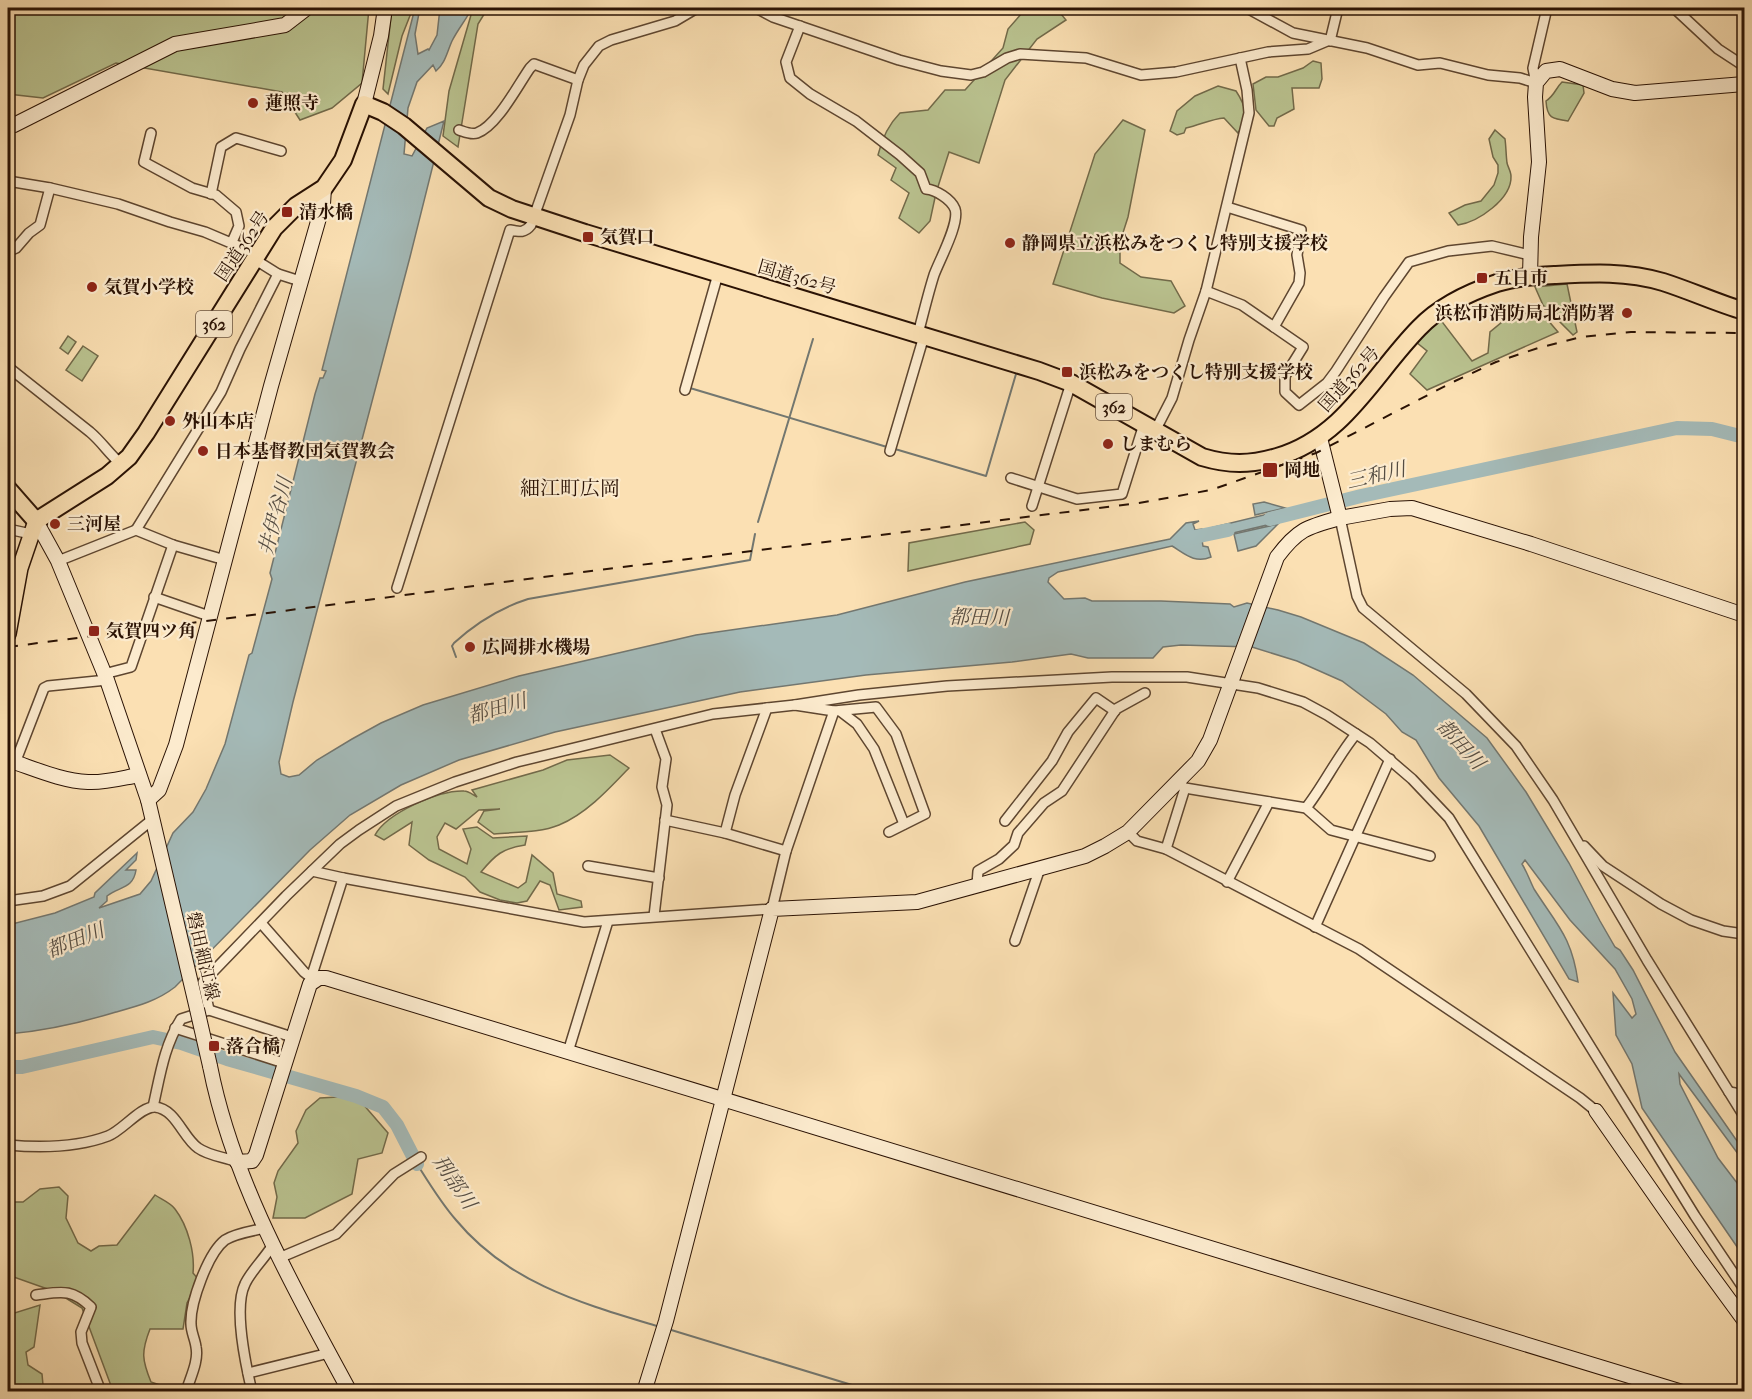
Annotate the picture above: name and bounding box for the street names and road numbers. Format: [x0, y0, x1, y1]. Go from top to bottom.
street label: 国道362号 [211, 207, 274, 285]
street label: 国道362号 [755, 256, 838, 299]
road number: 362 [196, 311, 232, 337]
street label: 国道362号 [1315, 342, 1384, 416]
road number: 362 [1096, 394, 1132, 420]
street label: 磐田細江線 [182, 910, 223, 1002]

